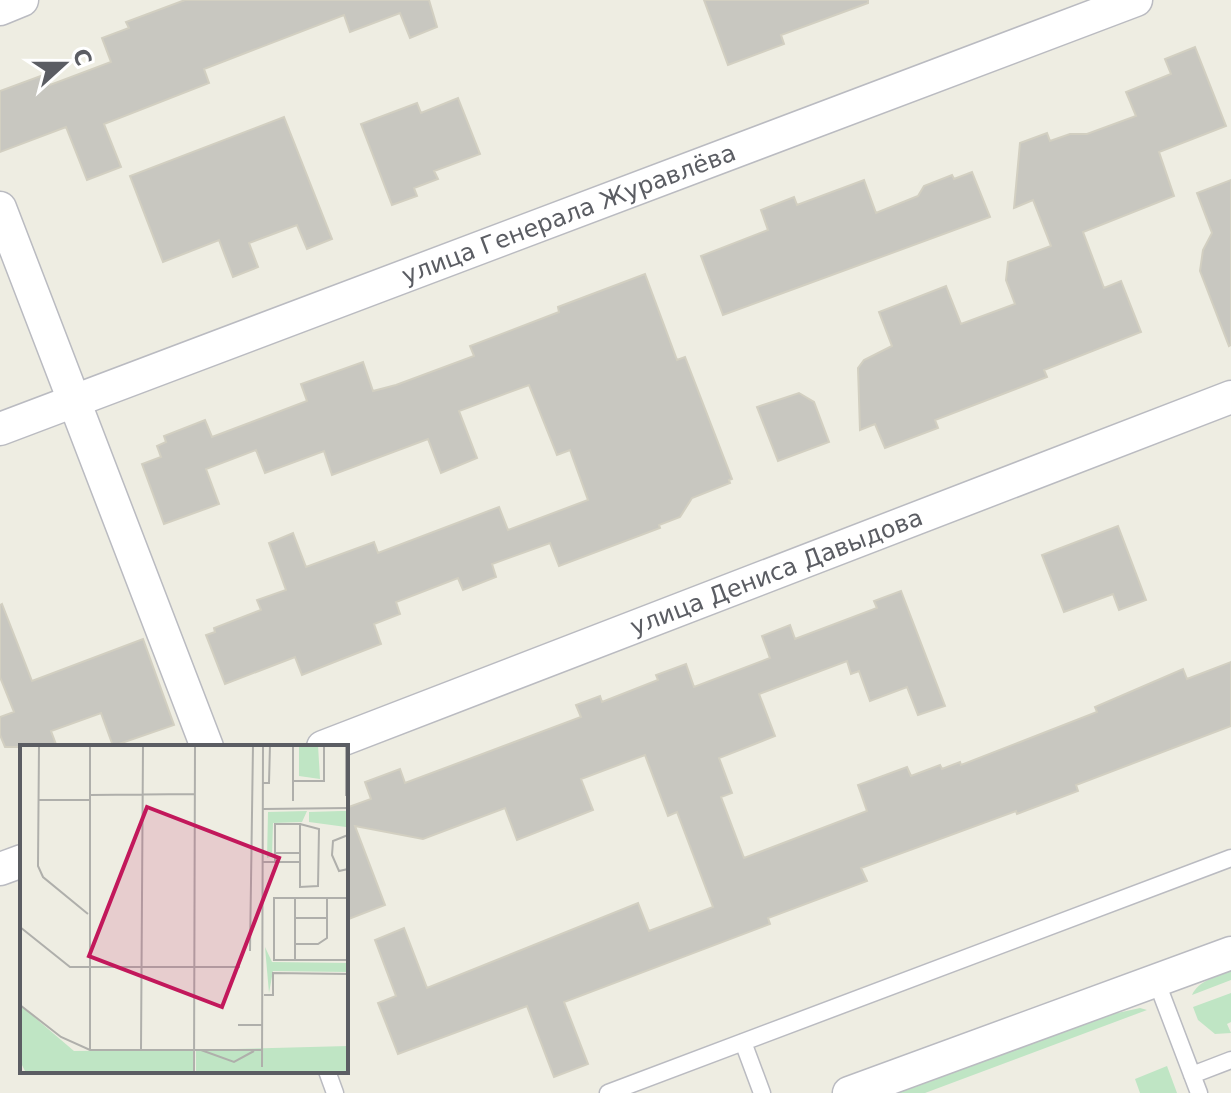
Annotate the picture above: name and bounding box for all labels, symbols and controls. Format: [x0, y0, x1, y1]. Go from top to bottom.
north arrow [24, 24, 104, 104]
text: С [68, 45, 97, 69]
street label: улица Генерала Журавлёва [398, 138, 740, 290]
street label: улица Дениса Давыдова [626, 503, 927, 641]
inset map [20, 745, 348, 1073]

